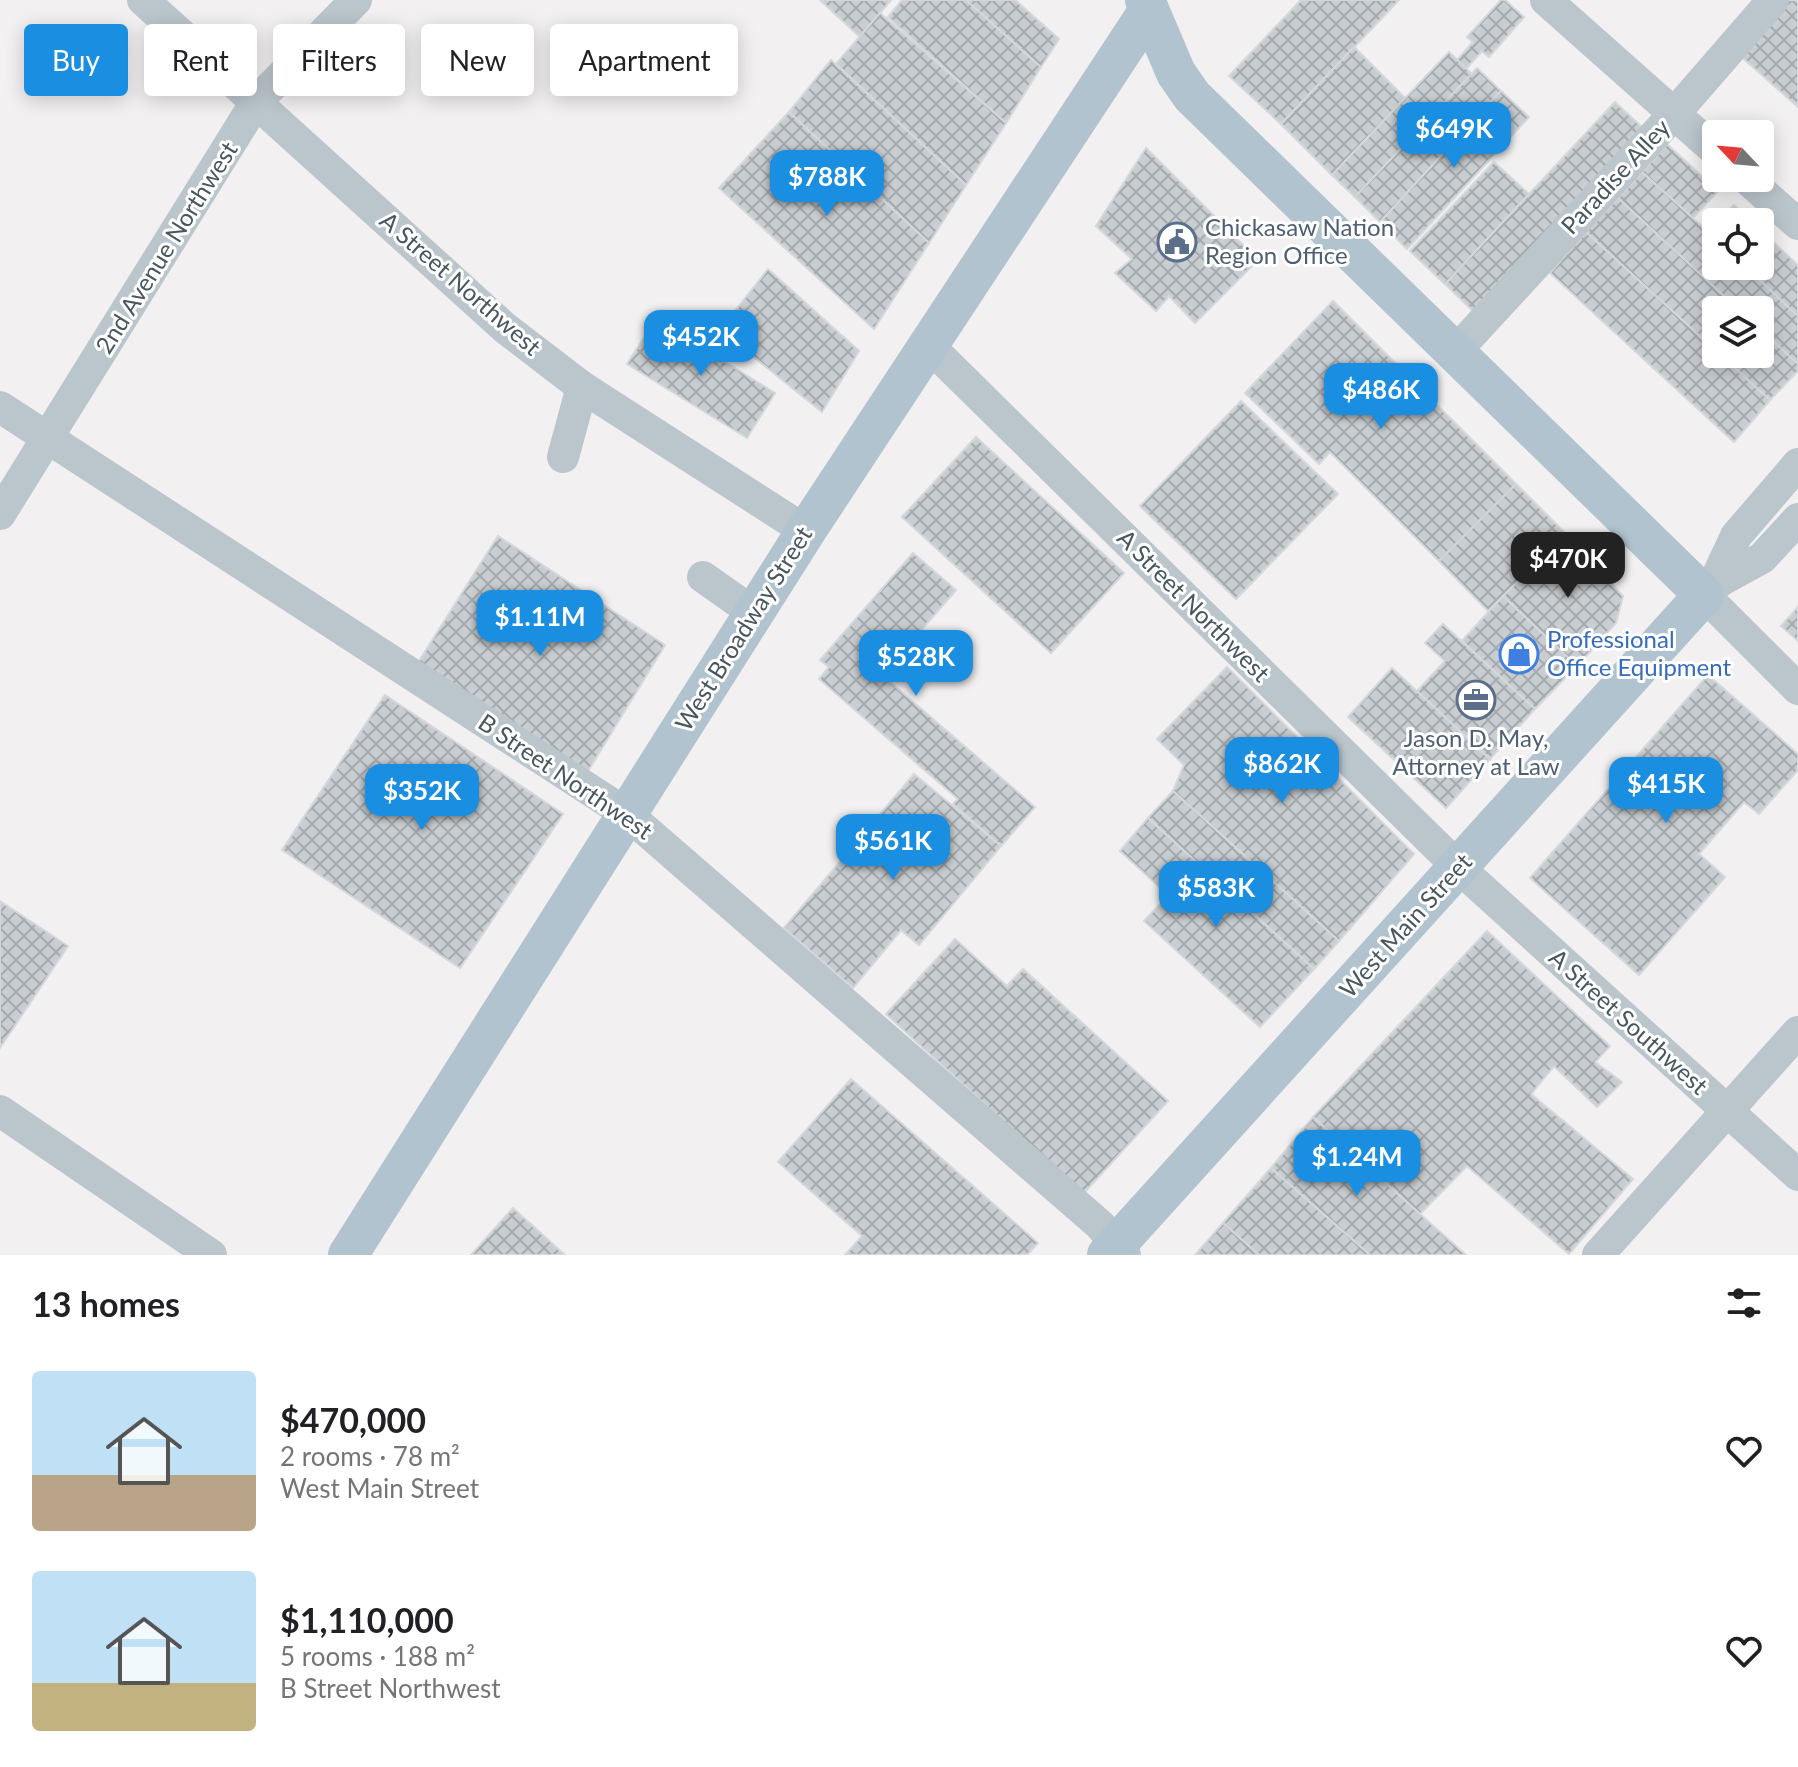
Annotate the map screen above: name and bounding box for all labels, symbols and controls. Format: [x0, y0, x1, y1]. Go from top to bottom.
chip: Buy [24, 24, 128, 96]
chip: Rent [144, 24, 257, 96]
chip: Filters [273, 24, 405, 96]
chip: New [421, 24, 534, 96]
chip: Apartment [550, 24, 738, 96]
pin: $649K [1398, 102, 1510, 170]
text: $649K [1415, 112, 1493, 144]
street label: Paradise Alley [1554, 112, 1676, 239]
north arrow [1702, 120, 1774, 192]
map controls [1702, 120, 1774, 368]
street label: 2nd Avenue Northwest [89, 136, 243, 358]
pin: $788K [771, 150, 883, 218]
text: $788K [788, 160, 866, 192]
street label: A Street Northwest [375, 205, 548, 361]
button: locate [1702, 208, 1774, 280]
place label: Chickasaw Nation Region Office [1205, 212, 1394, 269]
public building icon: Chickasaw Nation Region Office [1156, 221, 1198, 263]
button: layers [1702, 296, 1774, 368]
pin: $452K [645, 310, 757, 378]
text: $452K [662, 320, 740, 352]
pin: $486K [1325, 363, 1437, 431]
text: $486K [1342, 373, 1420, 405]
street label: West Broadway Street [668, 520, 818, 736]
street label: A Street Northwest [1112, 523, 1277, 687]
pin: $470K [1512, 532, 1624, 600]
text: $470K [1529, 542, 1607, 574]
pin: $1.11M [475, 590, 605, 658]
text: $1.11M [494, 600, 586, 632]
place label: Professional Office Equipment [1547, 624, 1732, 681]
pin: $528K [860, 630, 972, 698]
shop icon: Professional Office Equipment [1498, 633, 1540, 675]
text: $528K [877, 640, 955, 672]
office icon: Jason D. May, Attorney at Law [1455, 679, 1497, 721]
street label: B Street Northwest [473, 707, 659, 845]
place label: Jason D. May, Attorney at Law [1392, 723, 1560, 780]
pin: $862K [1226, 737, 1338, 805]
text: $862K [1243, 747, 1321, 779]
pin: $415K [1610, 757, 1722, 825]
pin: $352K [366, 764, 478, 832]
text: $415K [1627, 767, 1705, 799]
text: $352K [383, 774, 461, 806]
pin: $561K [837, 814, 949, 882]
text: $561K [854, 824, 932, 856]
street label: West Main Street [1333, 847, 1477, 1003]
pin: $583K [1160, 861, 1272, 929]
text: $583K [1177, 871, 1255, 903]
street label: A Street Southwest [1544, 942, 1714, 1100]
pin: $1.24M [1292, 1130, 1422, 1198]
text: $1.24M [1311, 1140, 1403, 1172]
icon: filters [1722, 1281, 1766, 1325]
text: 13 homes [32, 1283, 180, 1324]
text: $470,000 [280, 1399, 426, 1440]
icon: home [96, 1403, 192, 1499]
icon: heart [1722, 1429, 1766, 1473]
text: 2 rooms · 78 m² [280, 1440, 460, 1472]
text: West Main Street [280, 1472, 479, 1504]
text: $1,110,000 [280, 1599, 454, 1640]
icon: home [96, 1603, 192, 1699]
icon: heart [1722, 1629, 1766, 1673]
text: 5 rooms · 188 m² [280, 1640, 475, 1672]
text: B Street Northwest [280, 1672, 501, 1704]

